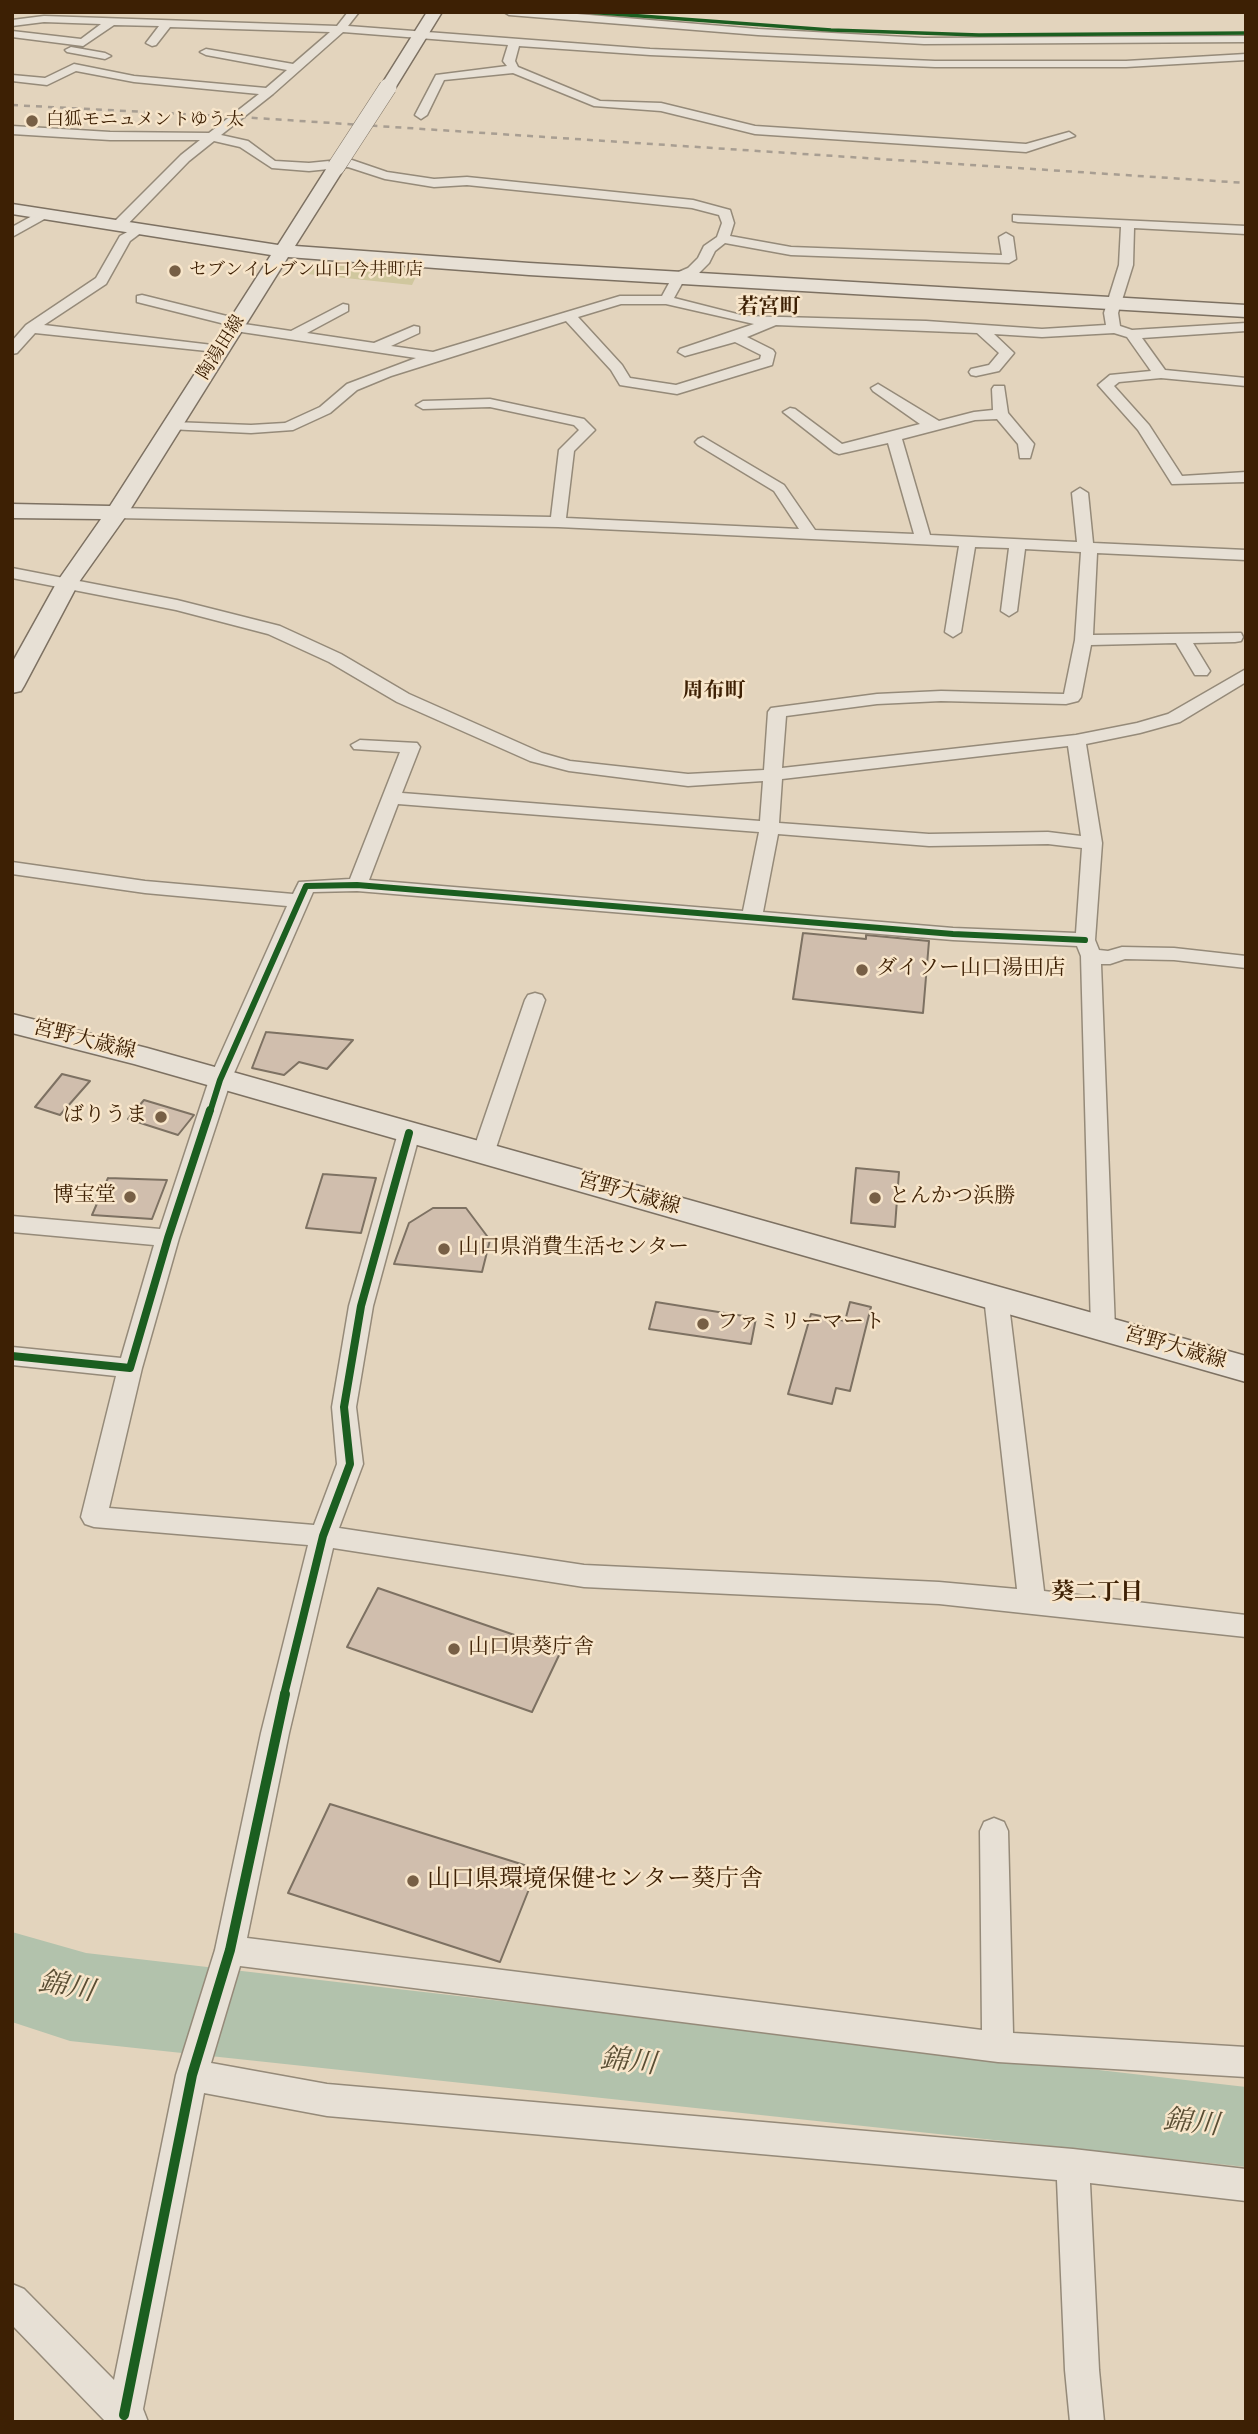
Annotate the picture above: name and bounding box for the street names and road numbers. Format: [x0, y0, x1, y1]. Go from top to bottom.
street label: 陶湯田線 [194, 312, 250, 384]
street label: 宮野大歳線 [30, 1016, 138, 1066]
street label: 宮野大歳線 [575, 1168, 683, 1222]
street label: 宮野大歳線 [1121, 1322, 1229, 1376]

